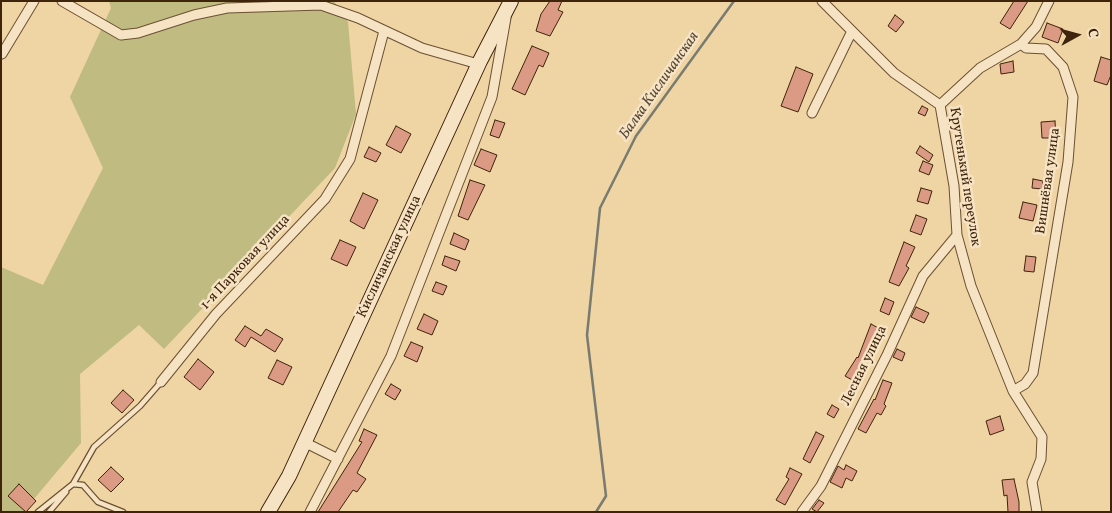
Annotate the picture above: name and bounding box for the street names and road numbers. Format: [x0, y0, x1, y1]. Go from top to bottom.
street label: Крутенький переулок [945, 106, 983, 248]
street label: Вишнёвая улица [1033, 127, 1065, 235]
street label: Кисличанская улица [354, 193, 426, 321]
street label: 1-я Парковая улица [198, 212, 294, 314]
street label: Лесная улица [838, 323, 892, 409]

